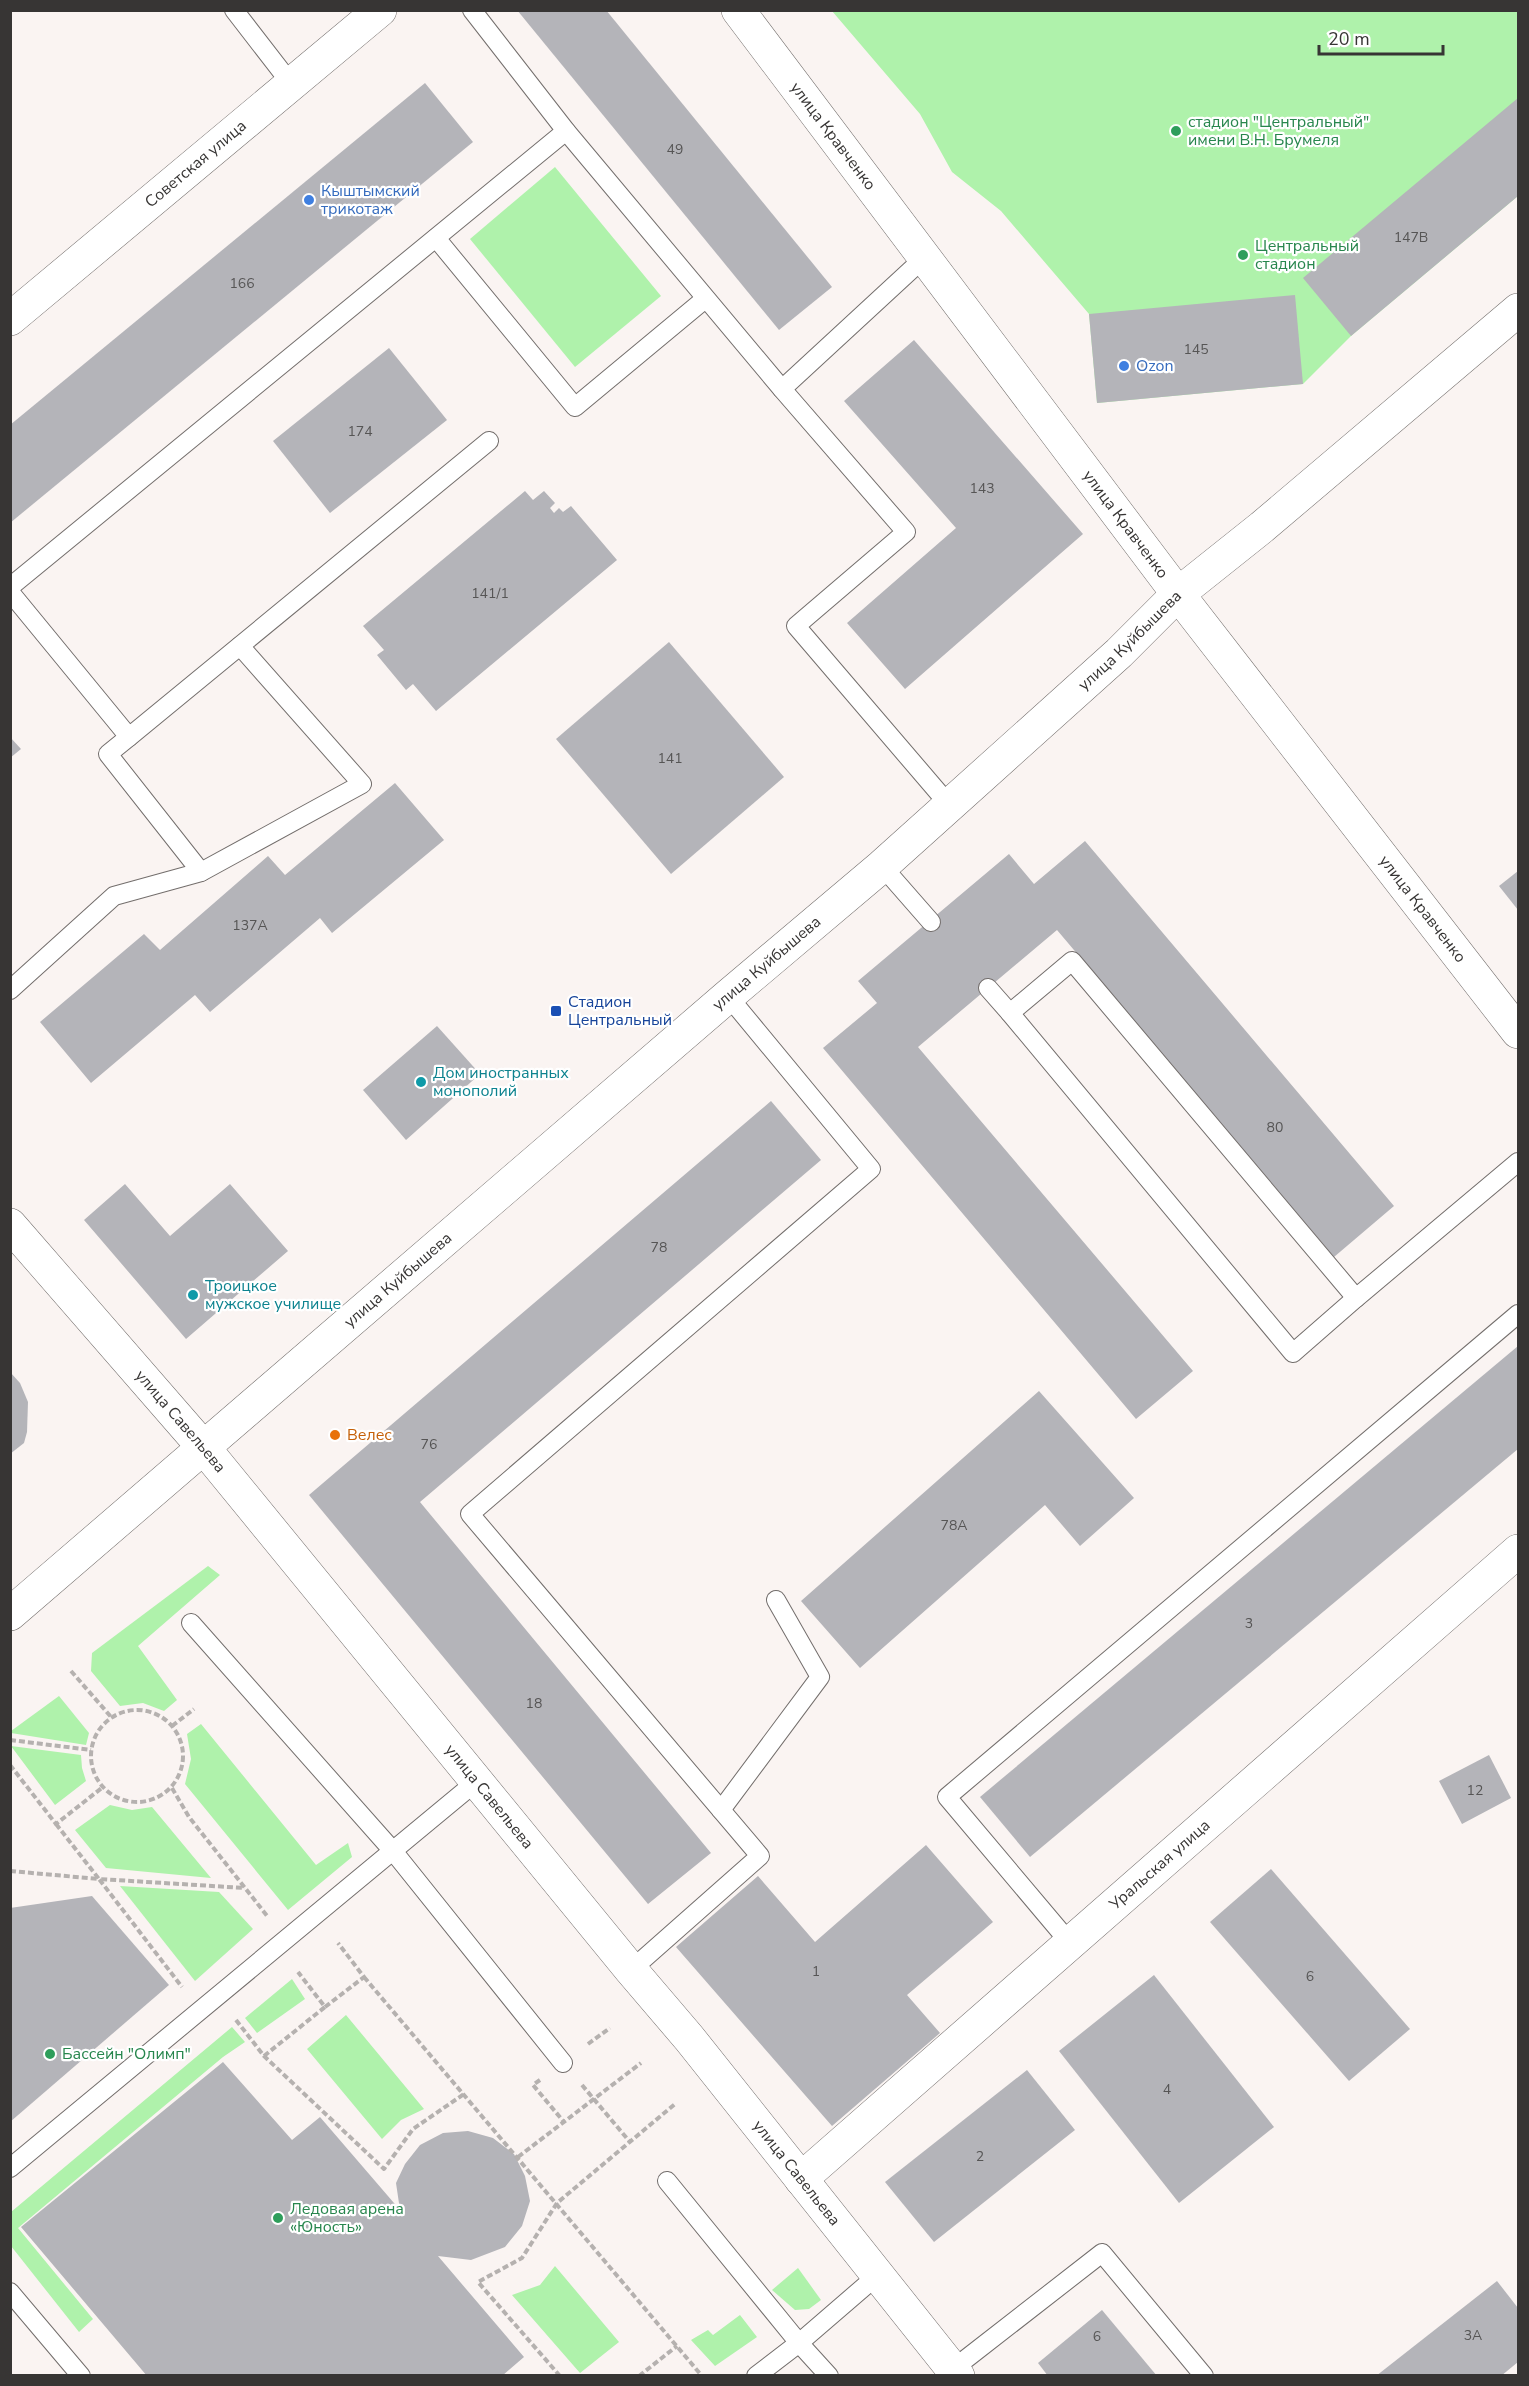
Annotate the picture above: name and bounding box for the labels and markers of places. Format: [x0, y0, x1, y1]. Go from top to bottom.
place label: стадион "Центральный" имени В.Н. Брумеля [1188, 111, 1369, 151]
marker: стадион "Центральный" имени В.Н. Брумеля [1169, 124, 1183, 138]
place label: Кыштымский трикотаж [321, 180, 420, 220]
marker: Кыштымский трикотаж [302, 193, 316, 207]
place label: Центральный стадион [1255, 235, 1359, 275]
marker: Центральный стадион [1236, 248, 1250, 262]
place label: Ozon [1136, 355, 1174, 377]
marker: Ozon [1117, 359, 1131, 373]
place label: Стадион Центральный [568, 991, 672, 1031]
marker: Стадион Центральный [549, 1004, 563, 1018]
place label: Дом иностранных монополий [433, 1062, 569, 1102]
marker: Дом иностранных монополий [414, 1075, 428, 1089]
place label: Троицкое мужское училище [205, 1275, 341, 1315]
marker: Троицкое мужское училище [186, 1288, 200, 1302]
place label: Велес [347, 1424, 392, 1446]
marker: Велес [328, 1428, 342, 1442]
place label: Бассейн "Олимп" [62, 2043, 191, 2065]
marker: Бассейн "Олимп" [43, 2047, 57, 2061]
place label: Ледовая арена «Юность» [290, 2198, 404, 2238]
marker: Ледовая арена «Юность» [271, 2211, 285, 2225]

